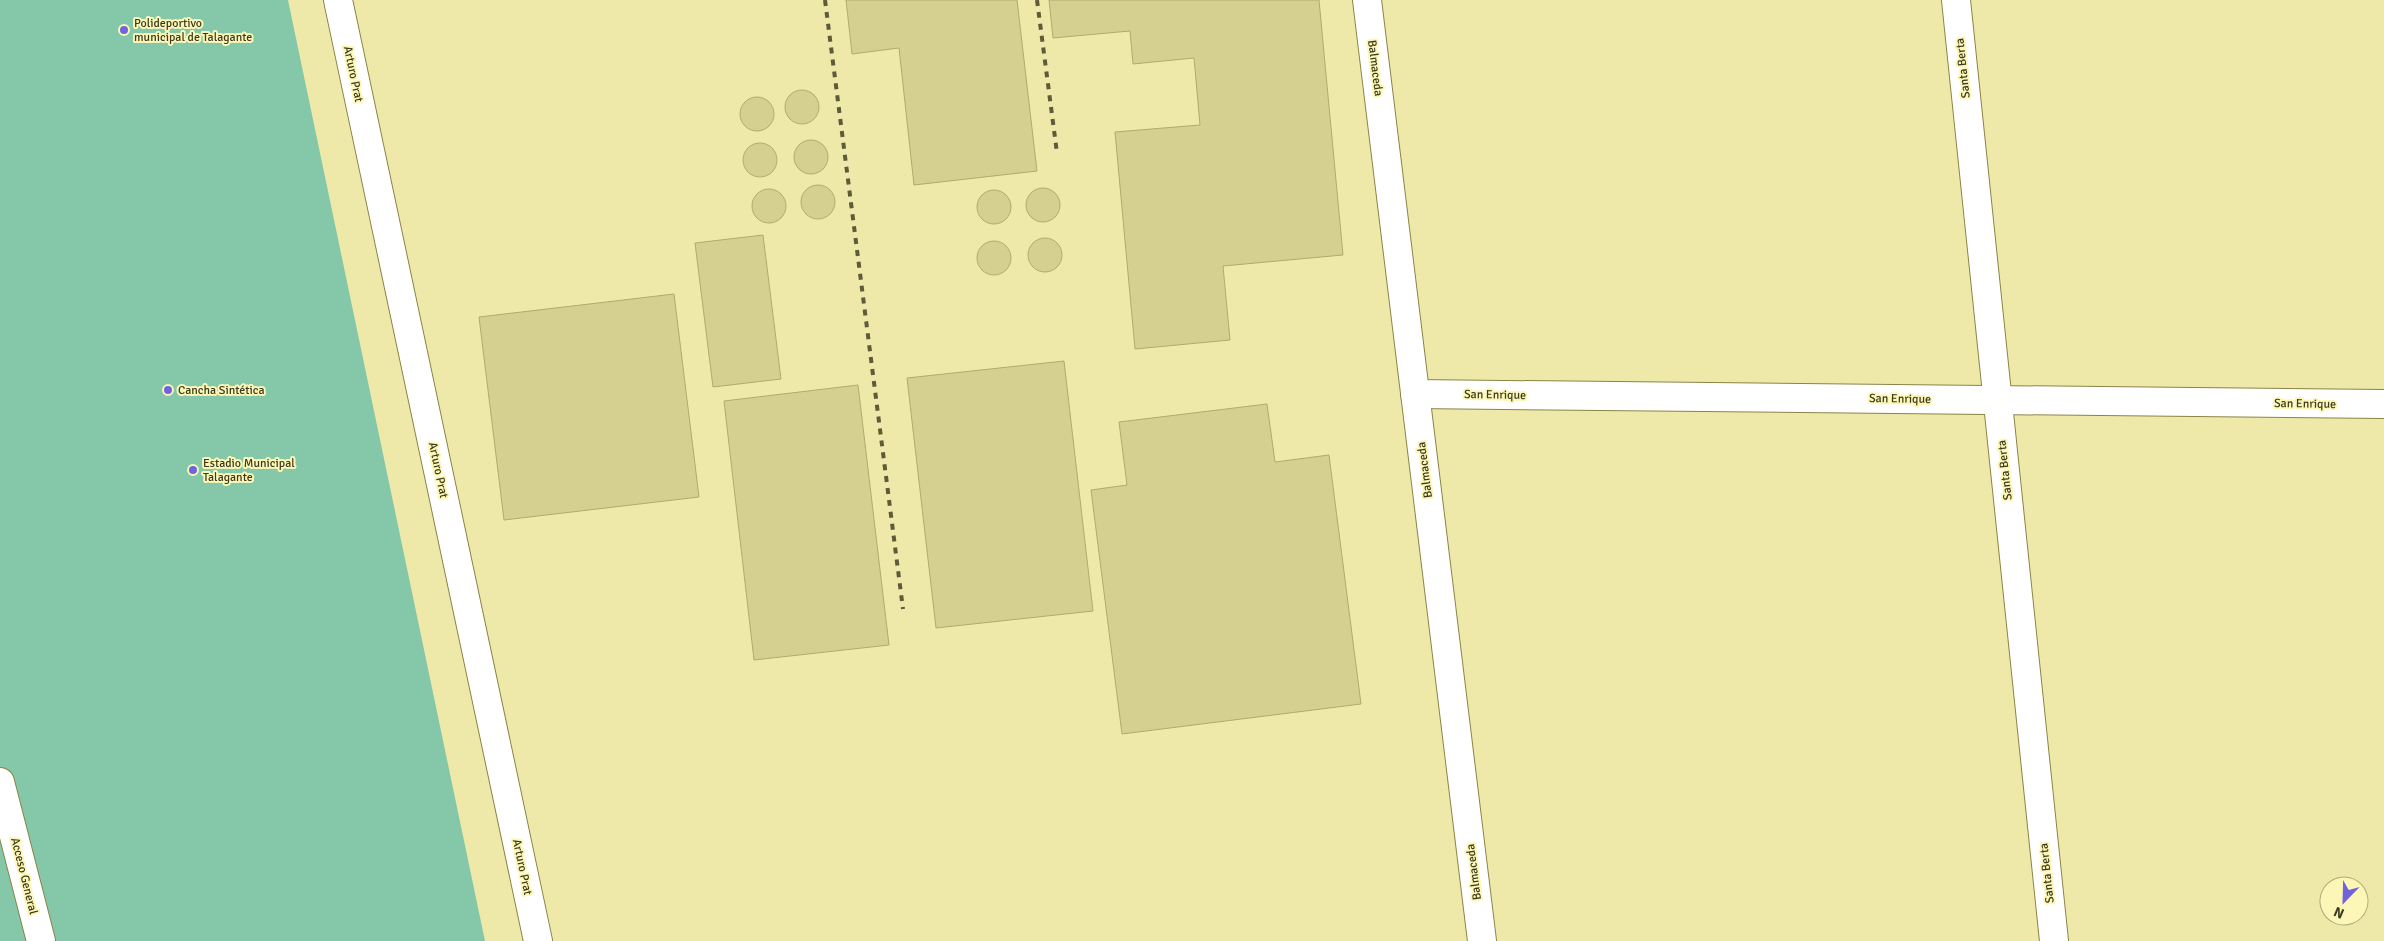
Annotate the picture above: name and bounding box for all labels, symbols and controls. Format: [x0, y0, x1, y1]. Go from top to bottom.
place label: Polideportivo municipal de Talagante [134, 16, 252, 45]
marker: Polideportivo municipal de Talagante [118, 24, 130, 36]
street label: Santa Berta [1952, 37, 1974, 99]
street label: Balmaceda [1364, 39, 1386, 97]
street label: Arturo Prat [340, 45, 366, 103]
place label: Cancha Sintética [178, 383, 265, 398]
marker: Cancha Sintética [162, 384, 174, 396]
street label: San Enrique [1464, 387, 1526, 403]
street label: San Enrique [1869, 391, 1931, 407]
street label: San Enrique [2274, 396, 2336, 412]
street label: Santa Berta [1994, 439, 2016, 501]
street label: Arturo Prat [425, 441, 451, 499]
street label: Balmaceda [1414, 441, 1436, 499]
place label: Estadio Municipal Talagante [203, 456, 295, 485]
marker: Estadio Municipal Talagante [187, 464, 199, 476]
street label: Acceso General [7, 836, 41, 916]
street label: Arturo Prat [509, 838, 535, 896]
street label: Santa Berta [2036, 842, 2058, 904]
street label: Balmaceda [1463, 843, 1485, 901]
north arrow [2319, 876, 2369, 926]
text: N [2331, 903, 2347, 922]

